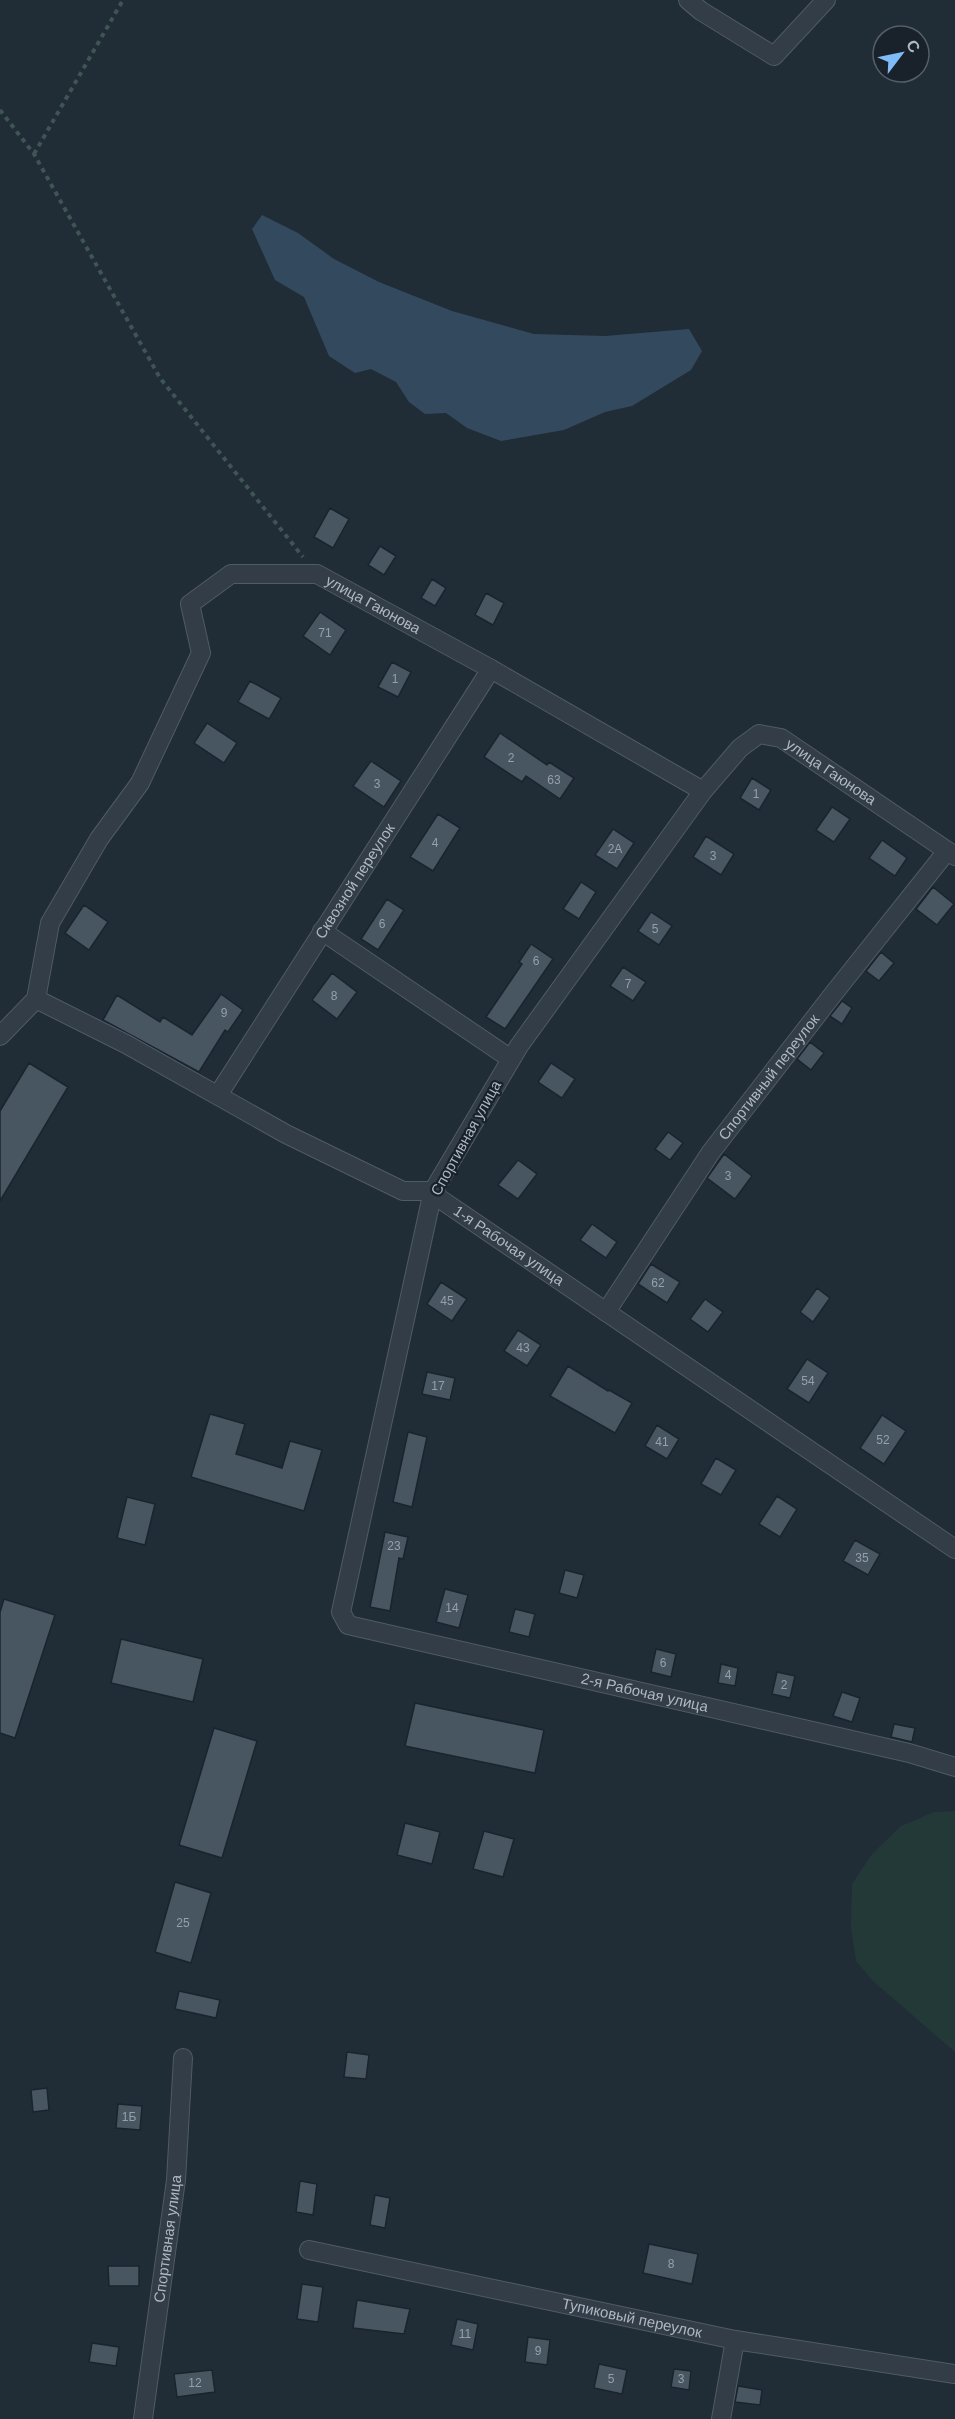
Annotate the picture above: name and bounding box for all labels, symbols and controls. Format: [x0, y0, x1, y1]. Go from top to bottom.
north arrow [871, 24, 931, 84]
text: С [903, 37, 924, 56]
street label: улица Гаюнова [323, 572, 424, 637]
house number: 71 [318, 626, 332, 640]
house number: 1 [392, 672, 399, 686]
street label: улица Гаюнова [783, 735, 880, 808]
house number: 2 [508, 751, 515, 765]
house number: 63 [547, 773, 561, 787]
house number: 3 [374, 777, 381, 791]
house number: 1 [753, 787, 760, 801]
street label: Сквозной переулок [311, 820, 398, 942]
house number: 4 [432, 836, 439, 850]
house number: 2А [608, 842, 622, 856]
house number: 3 [710, 849, 717, 863]
house number: 6 [379, 917, 386, 931]
house number: 5 [652, 922, 659, 936]
house number: 6 [533, 954, 540, 968]
house number: 7 [625, 977, 632, 991]
house number: 8 [331, 989, 338, 1003]
house number: 9 [221, 1006, 228, 1020]
street label: Спортивный переулок [715, 1010, 823, 1143]
street label: Спортивная улица [427, 1077, 505, 1198]
house number: 3 [725, 1169, 732, 1183]
street label: 1-я Рабочая улица [450, 1202, 568, 1289]
house number: 62 [651, 1276, 665, 1290]
house number: 45 [440, 1294, 454, 1308]
house number: 43 [516, 1341, 530, 1355]
house number: 54 [801, 1374, 815, 1388]
house number: 17 [431, 1379, 445, 1393]
house number: 52 [876, 1433, 890, 1447]
house number: 41 [655, 1435, 669, 1449]
house number: 23 [387, 1539, 401, 1553]
house number: 35 [855, 1551, 869, 1565]
house number: 14 [445, 1601, 459, 1615]
house number: 6 [660, 1656, 667, 1670]
house number: 4 [725, 1668, 732, 1682]
street label: 2-я Рабочая улица [580, 1669, 711, 1715]
house number: 2 [781, 1678, 788, 1692]
house number: 25 [176, 1916, 190, 1930]
house number: 1Б [122, 2110, 136, 2124]
street label: Спортивная улица [150, 2174, 184, 2304]
house number: 8 [668, 2257, 675, 2271]
street label: Тупиковый переулок [560, 2295, 704, 2341]
house number: 11 [459, 2327, 472, 2341]
house number: 9 [535, 2344, 542, 2358]
house number: 5 [608, 2372, 615, 2386]
house number: 3 [678, 2372, 685, 2386]
house number: 12 [188, 2376, 202, 2390]

